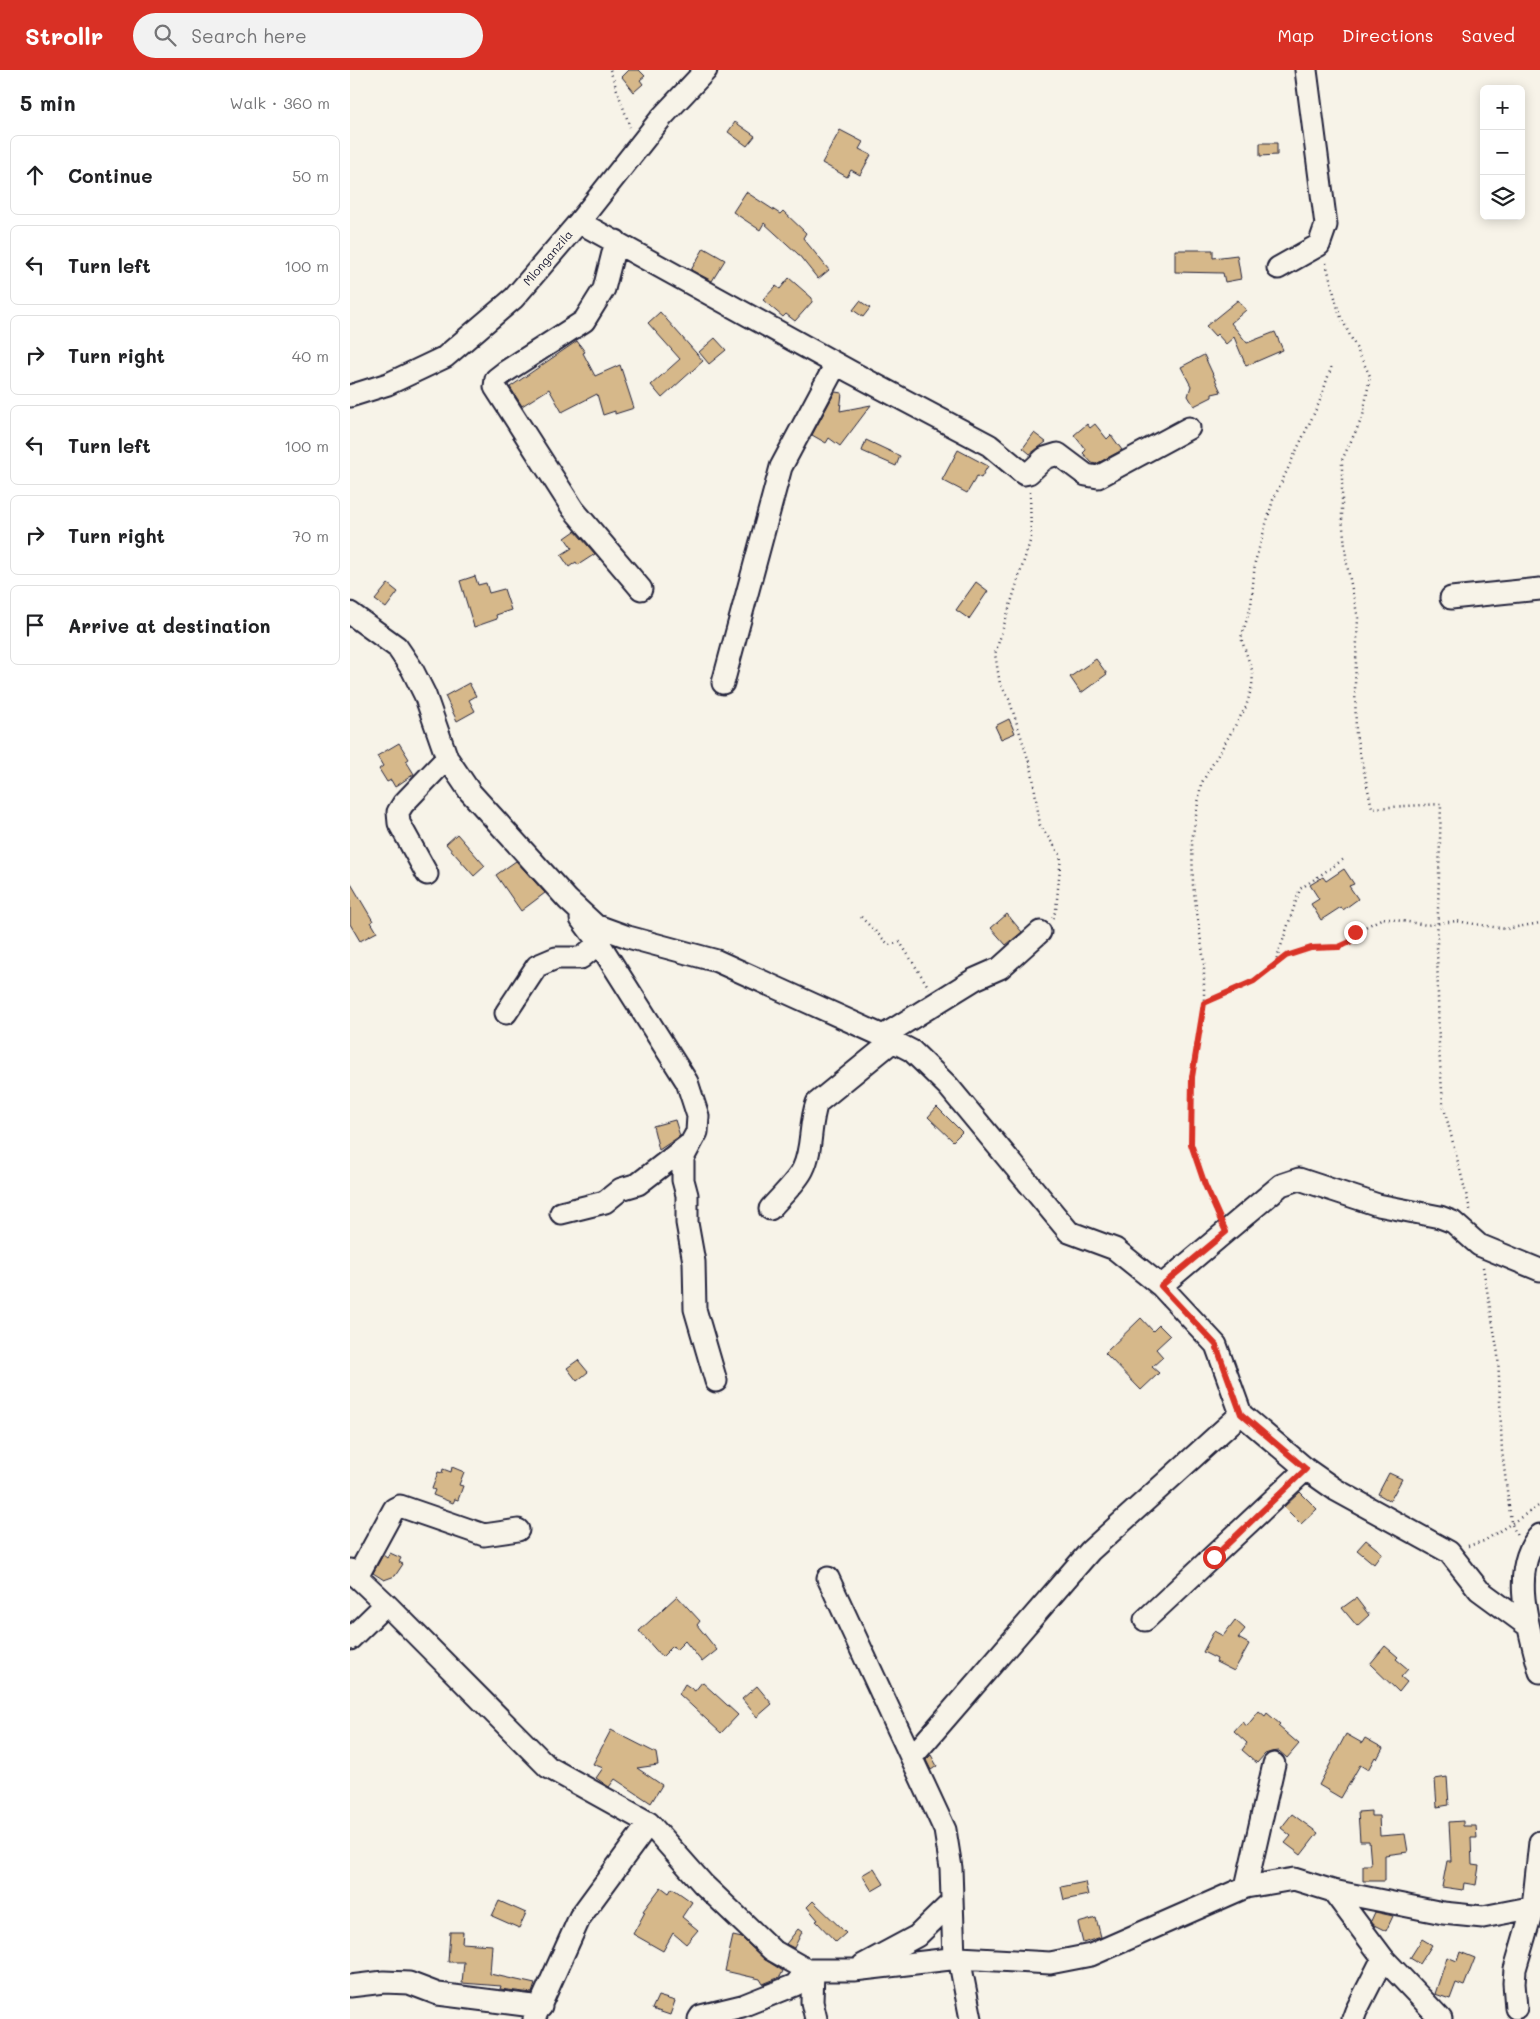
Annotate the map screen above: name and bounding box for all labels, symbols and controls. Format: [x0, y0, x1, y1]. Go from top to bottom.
search box [133, 13, 483, 58]
text: Strollr [25, 20, 103, 51]
icon: search [151, 21, 179, 49]
text: Search here [191, 23, 307, 48]
text: Map [1277, 23, 1314, 47]
text: Directions [1342, 23, 1434, 47]
text: Saved [1462, 23, 1515, 47]
map controls [1480, 85, 1525, 220]
button: + [1480, 85, 1525, 130]
text: 5 min [20, 89, 76, 116]
text: Walk · 360 m [229, 92, 330, 113]
button: − [1480, 130, 1525, 175]
icon: ahead [21, 161, 49, 189]
text: Continue [68, 163, 153, 188]
text: 50 m [292, 165, 329, 186]
button: layers [1480, 175, 1525, 220]
street label: Mlonganzila [519, 226, 576, 288]
icon: left [21, 251, 49, 279]
text: Turn left [68, 253, 151, 278]
text: 100 m [284, 255, 329, 276]
icon: right [21, 341, 49, 369]
text: Turn right [68, 343, 165, 368]
text: 40 m [292, 345, 329, 366]
icon: left [21, 431, 49, 459]
text: Turn left [68, 433, 151, 458]
text: 100 m [284, 435, 329, 456]
icon: right [21, 521, 49, 549]
text: Turn right [68, 523, 165, 548]
text: 70 m [292, 525, 329, 546]
icon: arrive [21, 611, 49, 639]
text: Arrive at destination [68, 613, 271, 638]
route end [1344, 921, 1367, 944]
route start [1203, 1546, 1226, 1569]

